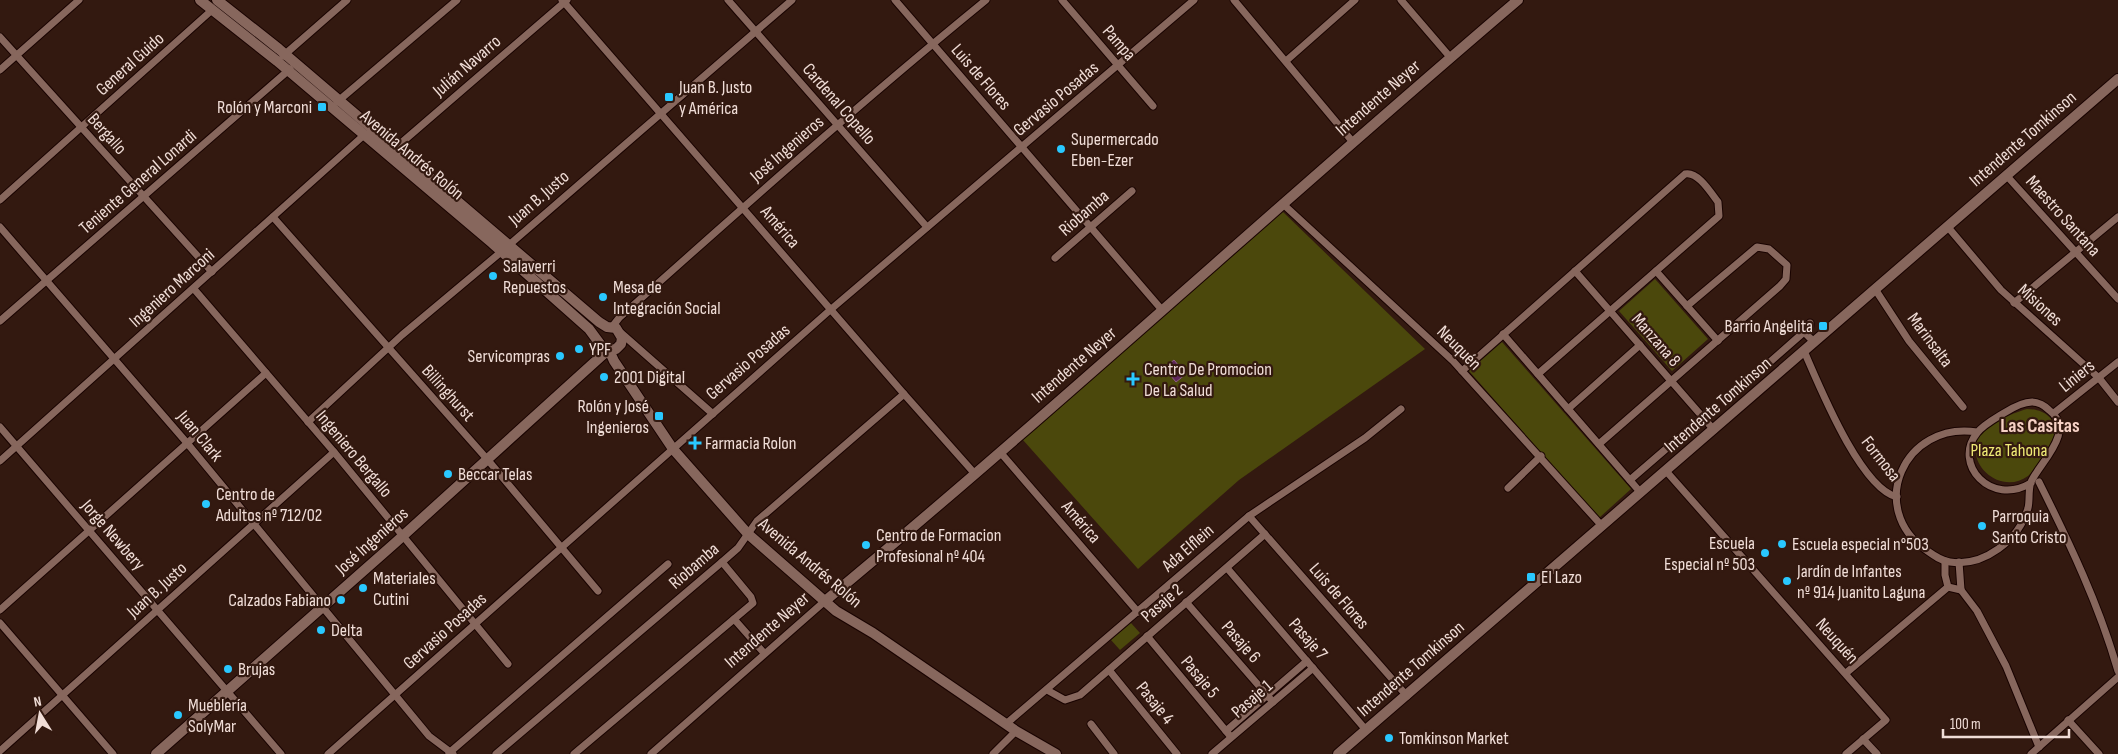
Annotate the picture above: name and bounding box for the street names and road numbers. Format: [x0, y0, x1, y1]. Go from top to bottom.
street label: Pampa [1098, 21, 1140, 65]
street label: General Guido [92, 28, 168, 100]
street label: Julián Navarro [428, 31, 505, 102]
street label: Luis de Flores [947, 40, 1015, 114]
street label: Intendente Neyer [1331, 56, 1425, 140]
street label: Gervasio Posadas [1009, 57, 1103, 141]
street label: Cardenal Copello [798, 59, 880, 149]
street label: Intendente Tomkinson [1965, 87, 2081, 191]
street label: Avenida Andrés Rolón [355, 105, 468, 204]
street label: Bergallo [83, 109, 131, 159]
street label: José Ingenieros [745, 111, 828, 187]
street label: Teniente General Lonardi [75, 125, 201, 239]
street label: Juan B. Justo [504, 166, 574, 231]
street label: Maestro Santana [2021, 171, 2105, 261]
street label: Riobamba [1055, 186, 1113, 240]
street label: América [755, 201, 804, 253]
street label: Ingeniero Marconi [125, 244, 219, 332]
street label: Misiones [2013, 280, 2067, 330]
street label: Manzana 8 [1627, 309, 1685, 371]
street label: Marinsalta [1903, 309, 1957, 371]
street label: Gervasio Posadas [702, 320, 794, 404]
street label: Neuquén [1433, 322, 1485, 374]
street label: Intendente Neyer [1027, 323, 1121, 407]
street label: Intendente Tomkinson [1660, 353, 1776, 457]
street label: Liniers [2055, 355, 2099, 397]
street label: Billinghurst [417, 360, 479, 426]
street label: Juan Clark [172, 406, 227, 466]
street label: Ingeniero Bergallo [312, 406, 396, 502]
street label: Formosa [1857, 432, 1905, 486]
street label: Jorge Newbery [76, 495, 149, 575]
street label: América [1056, 496, 1105, 548]
street label: José Ingenieros [331, 503, 413, 580]
street label: Avenida Andrés Rolón [753, 513, 866, 612]
street label: Ada Elflein [1157, 520, 1218, 577]
street label: Riobamba [665, 539, 723, 593]
street label: Juan B. Justo [122, 558, 191, 623]
street label: Luis de Flores [1305, 559, 1373, 633]
street label: Pasaje 2 [1137, 579, 1187, 627]
street label: Gervasio Posadas [399, 588, 491, 674]
street label: Intendente Neyer [720, 588, 814, 672]
street label: Pasaje 7 [1284, 614, 1332, 665]
street label: Neuquén [1811, 614, 1863, 668]
street label: Pasaje 6 [1217, 617, 1265, 667]
street label: Intendente Tomkinson [1353, 617, 1469, 721]
street label: Pasaje 5 [1176, 652, 1224, 702]
street label: Pasaje 1 [1227, 675, 1277, 722]
street label: Pasaje 4 [1132, 678, 1179, 729]

